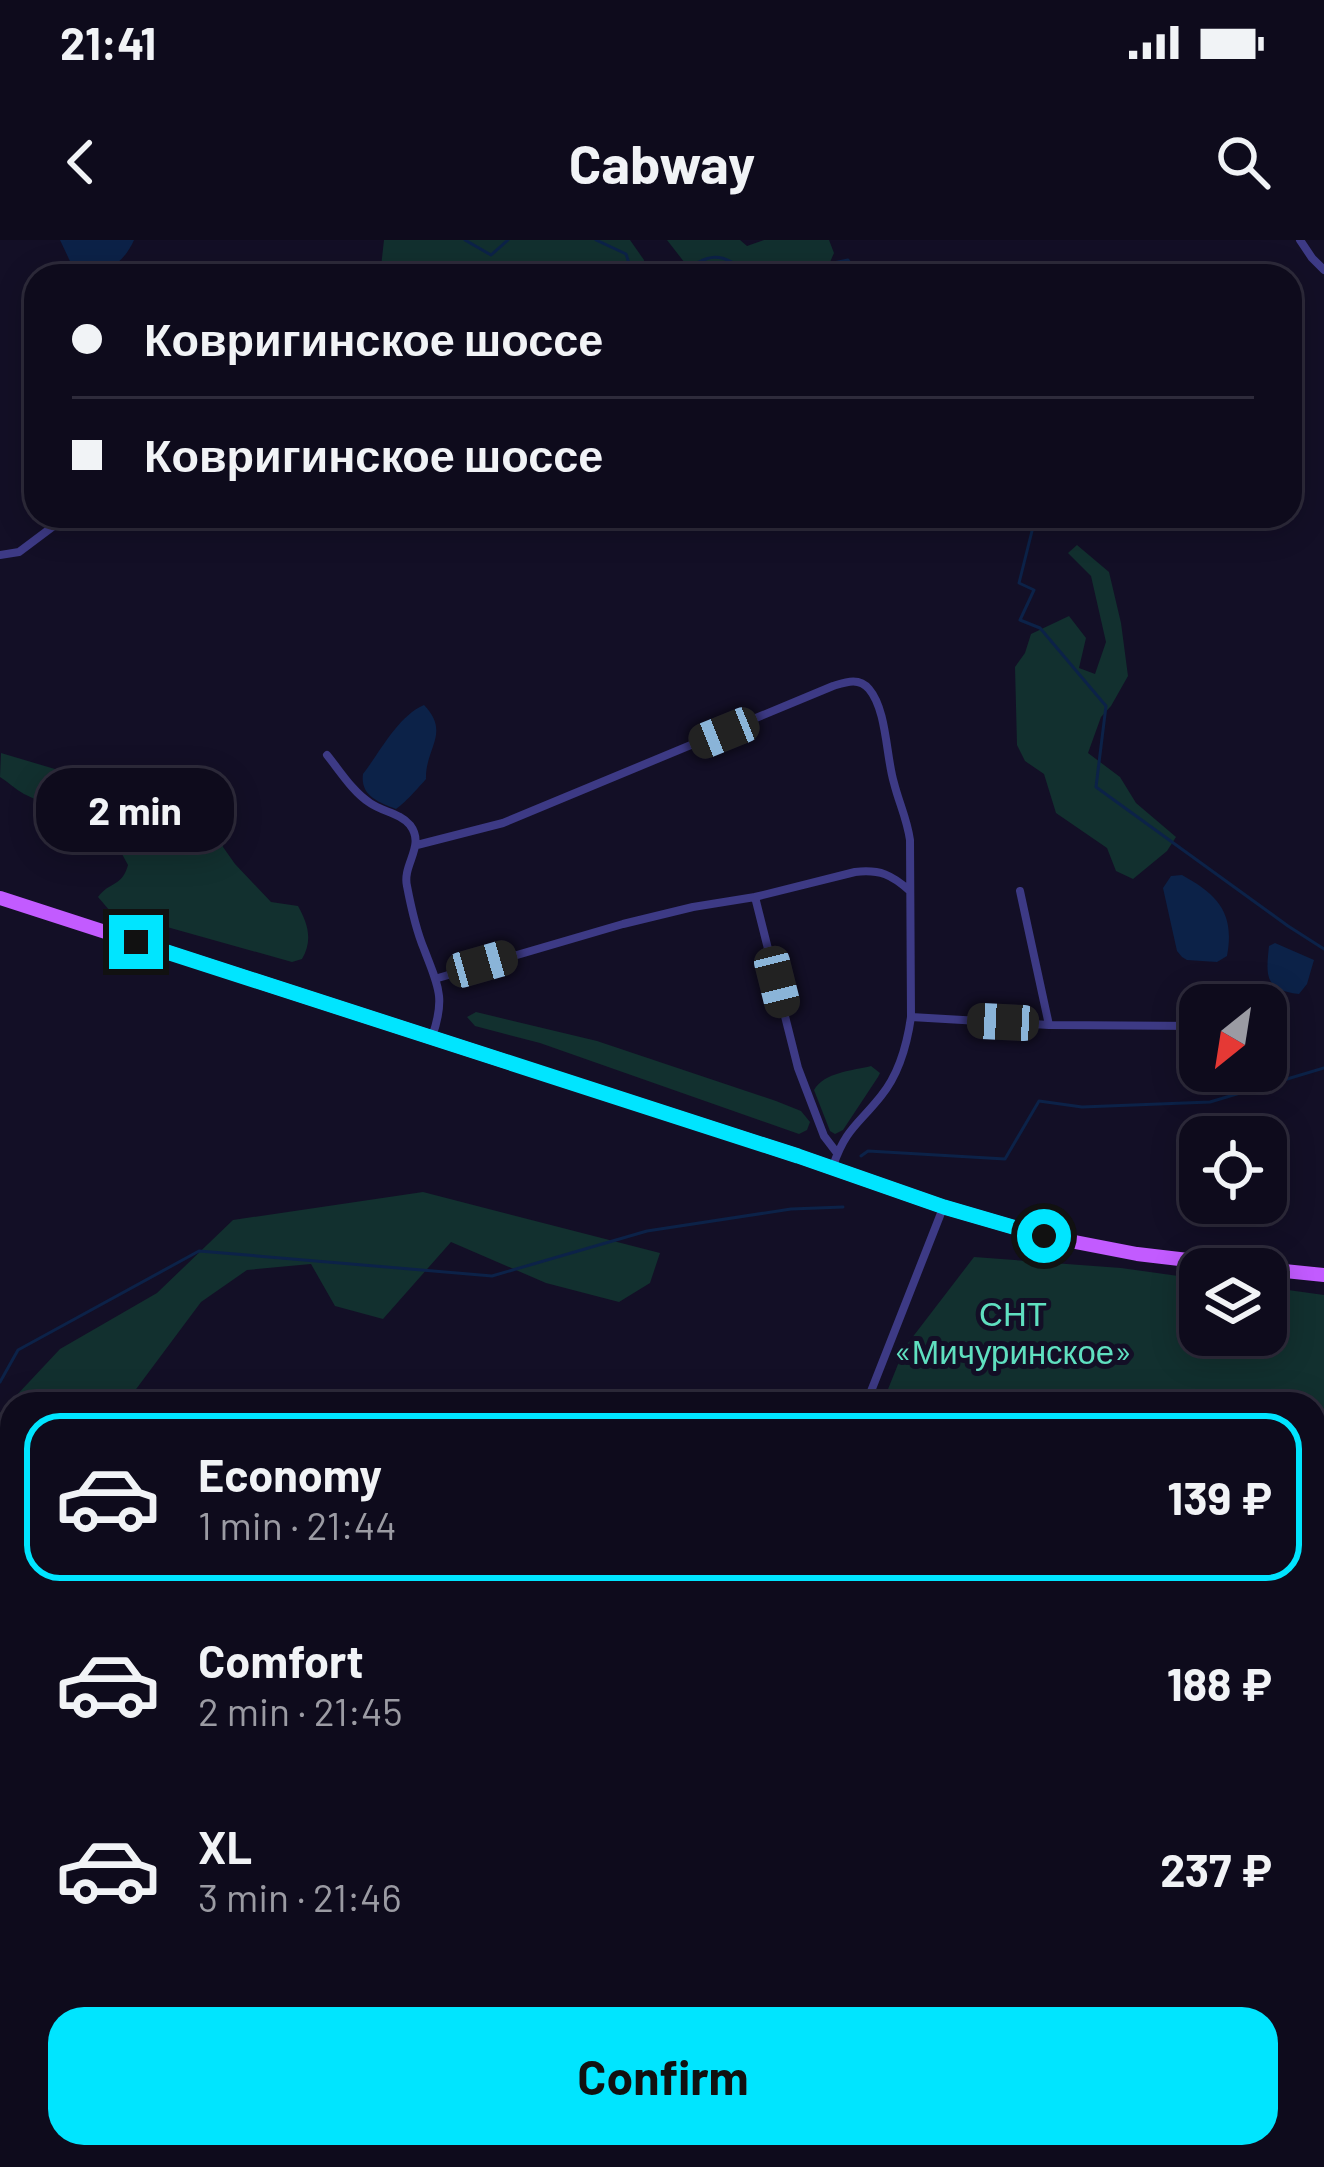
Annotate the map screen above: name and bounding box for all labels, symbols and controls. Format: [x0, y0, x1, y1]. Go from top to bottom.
text: 21:41 [60, 15, 156, 69]
icon: back [48, 129, 114, 195]
icon: search [1210, 129, 1276, 195]
text: Cabway [569, 130, 755, 195]
text: Ковригинское шоссе [144, 311, 603, 365]
text: Ковригинское шоссе [144, 427, 603, 481]
car [684, 703, 764, 763]
callout: 2 min [37, 768, 235, 852]
text: 2 min [88, 786, 182, 833]
route end [109, 915, 163, 969]
car [442, 937, 522, 991]
car [751, 943, 803, 1021]
north arrow [1179, 984, 1287, 1092]
map controls [1179, 984, 1287, 1356]
car [966, 1002, 1040, 1042]
button: locate [1179, 1116, 1287, 1224]
route start [1017, 1209, 1071, 1263]
button: layers [1179, 1248, 1287, 1356]
park label: СНТ «Мичуринское» [894, 1293, 1132, 1371]
icon: car [54, 1443, 162, 1551]
text: Economy [198, 1447, 382, 1501]
text: 139 ₽ [1167, 1470, 1272, 1524]
text: 1 min · 21:44 [198, 1501, 397, 1548]
icon: car [54, 1629, 162, 1737]
text: Comfort [198, 1633, 364, 1687]
text: 188 ₽ [1167, 1656, 1272, 1710]
text: 2 min · 21:45 [198, 1687, 402, 1734]
icon: car [54, 1815, 162, 1923]
text: XL [198, 1819, 252, 1873]
text: 237 ₽ [1160, 1842, 1272, 1896]
text: 3 min · 21:46 [198, 1873, 402, 1920]
button: Confirm [48, 2007, 1278, 2145]

